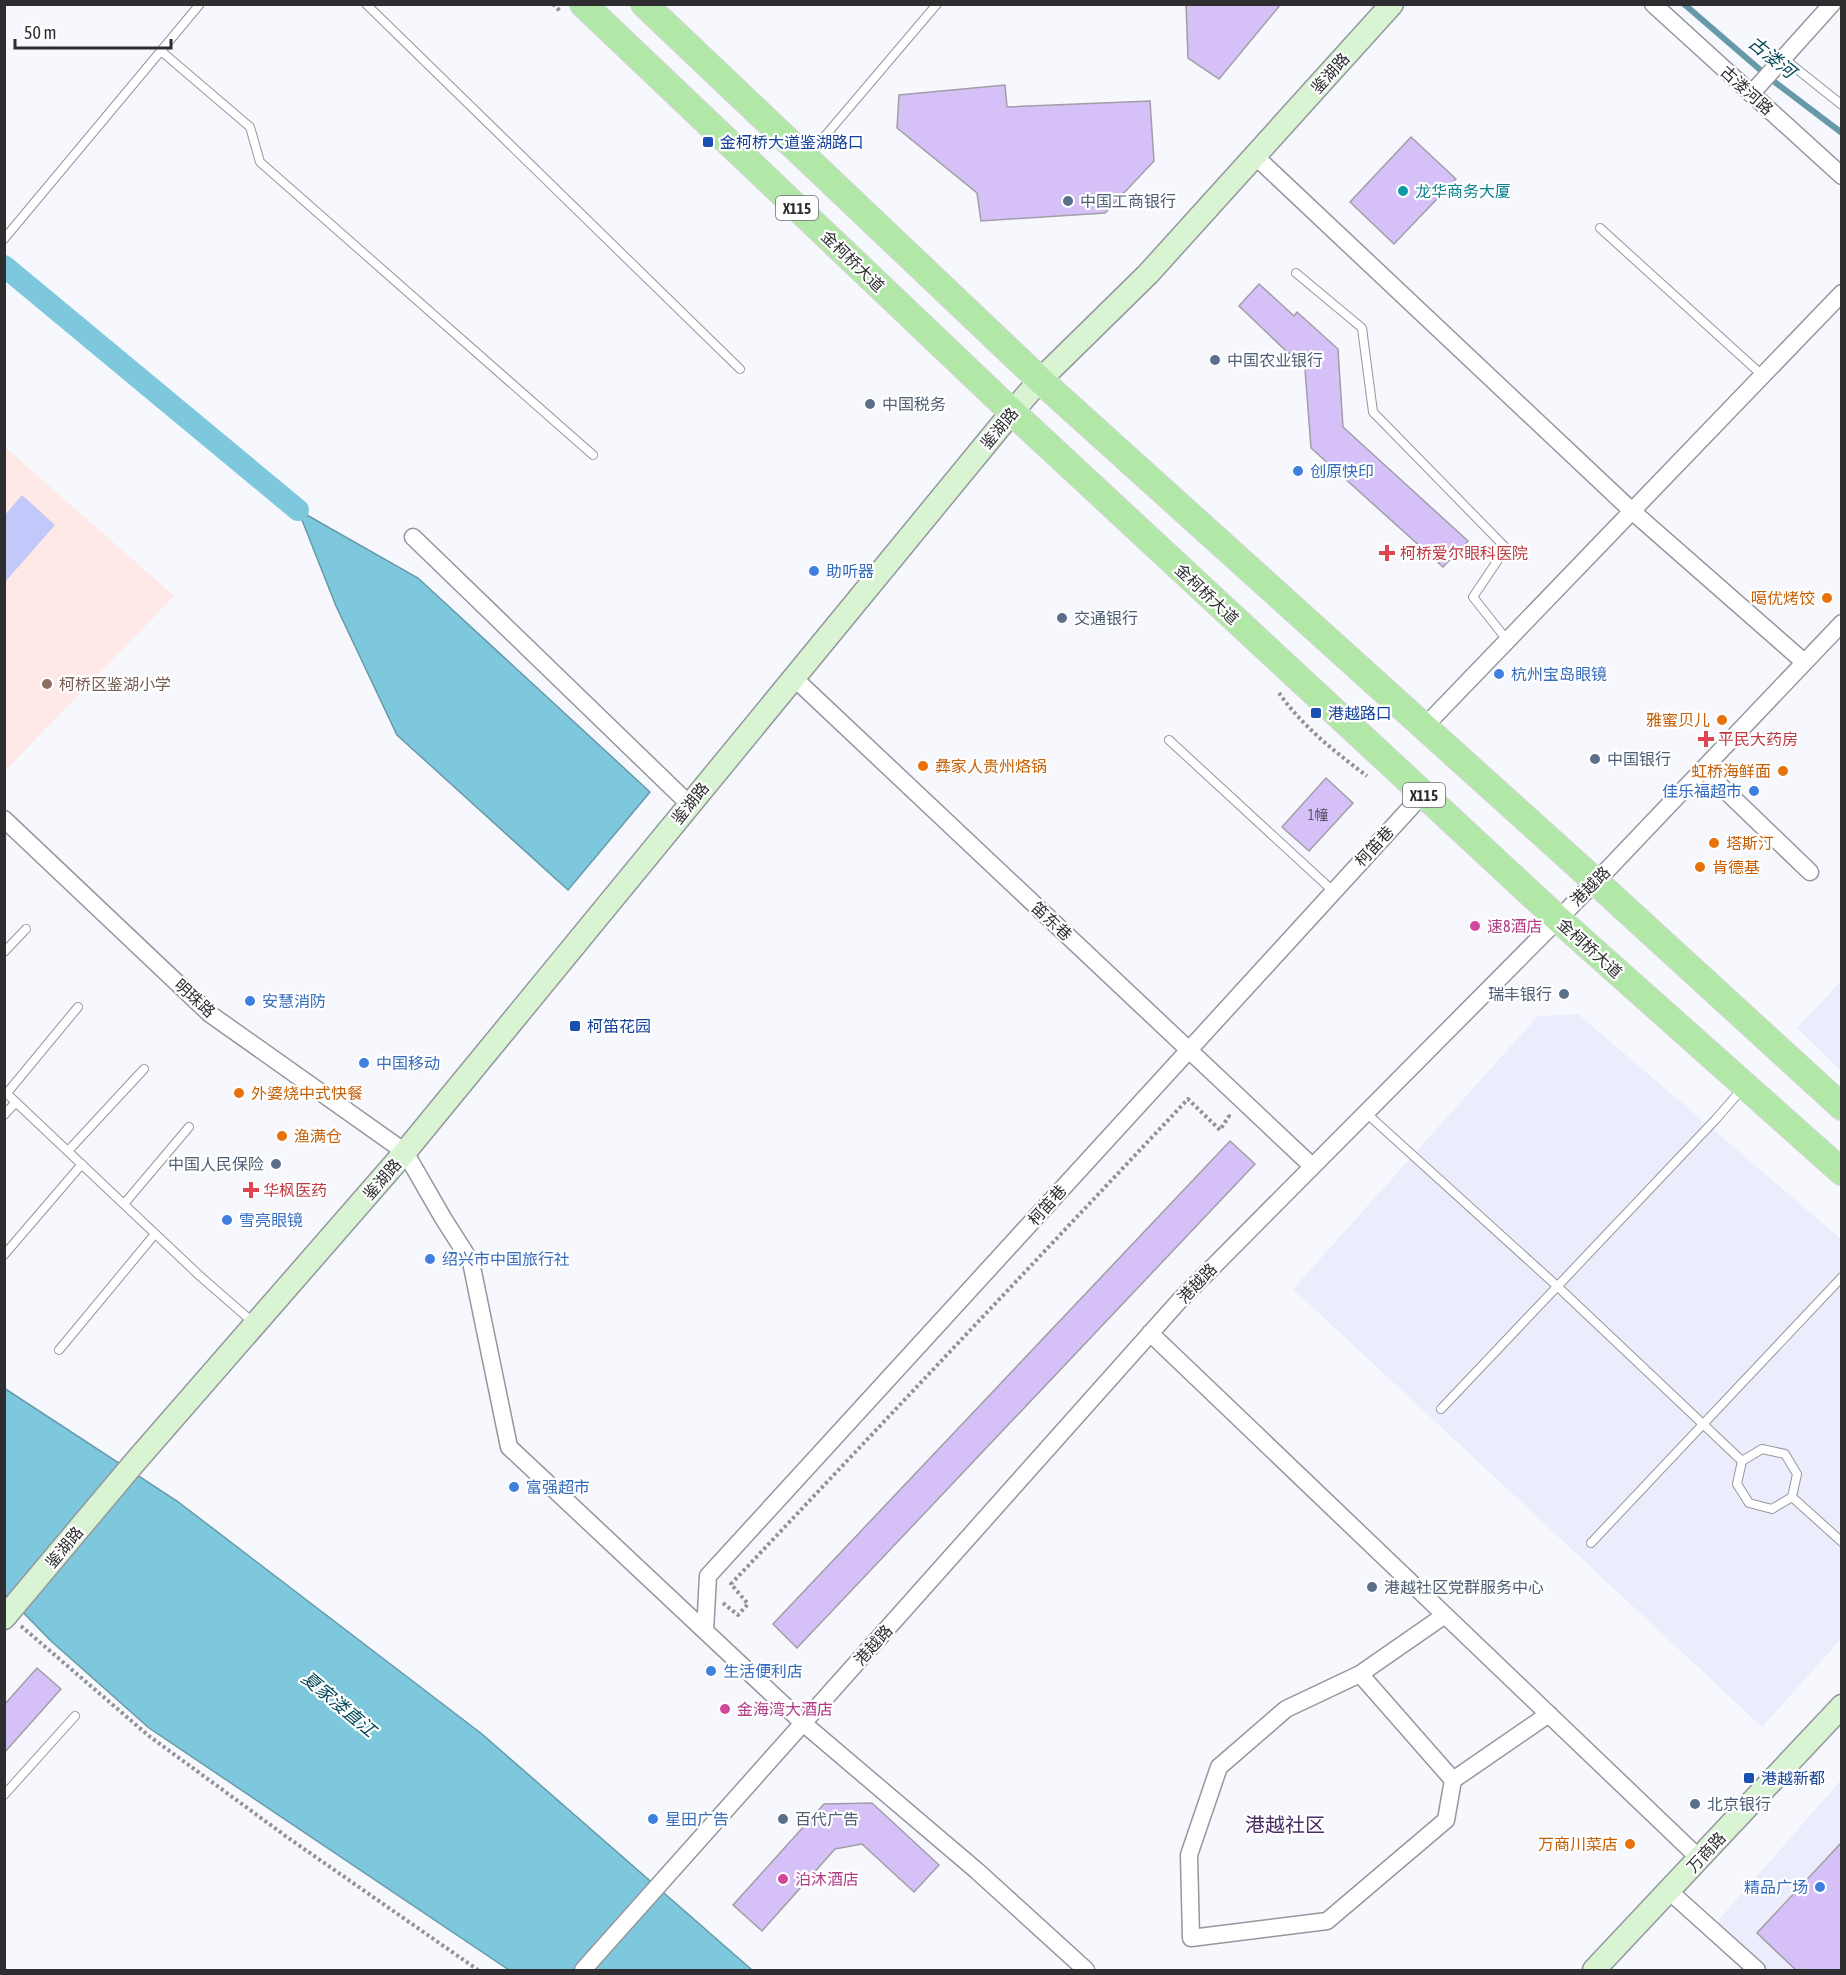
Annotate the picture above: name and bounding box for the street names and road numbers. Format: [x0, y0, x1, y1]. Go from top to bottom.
street label: 鉴湖路 [1307, 49, 1353, 97]
street label: 古溇河路 [1717, 62, 1777, 118]
road number: X115 [776, 196, 818, 220]
street label: 金柯桥大道 [818, 227, 888, 295]
street label: 鉴湖路 [977, 404, 1021, 452]
street label: 金柯桥大道 [1172, 560, 1242, 628]
street label: 鉴湖路 [668, 779, 712, 827]
road number: X115 [1403, 783, 1445, 807]
street label: 柯笛巷 [1351, 822, 1397, 870]
street label: 港越路 [1567, 863, 1613, 909]
street label: 笛东巷 [1028, 898, 1076, 944]
street label: 金柯桥大道 [1554, 915, 1626, 981]
street label: 明珠路 [171, 975, 219, 1021]
street label: 鉴湖路 [359, 1155, 405, 1203]
street label: 柯笛巷 [1024, 1181, 1070, 1229]
street label: 港越路 [1174, 1259, 1220, 1307]
street label: 鉴湖路 [42, 1523, 86, 1571]
street label: 港越路 [850, 1621, 896, 1669]
street label: 万商路 [1683, 1828, 1729, 1876]

